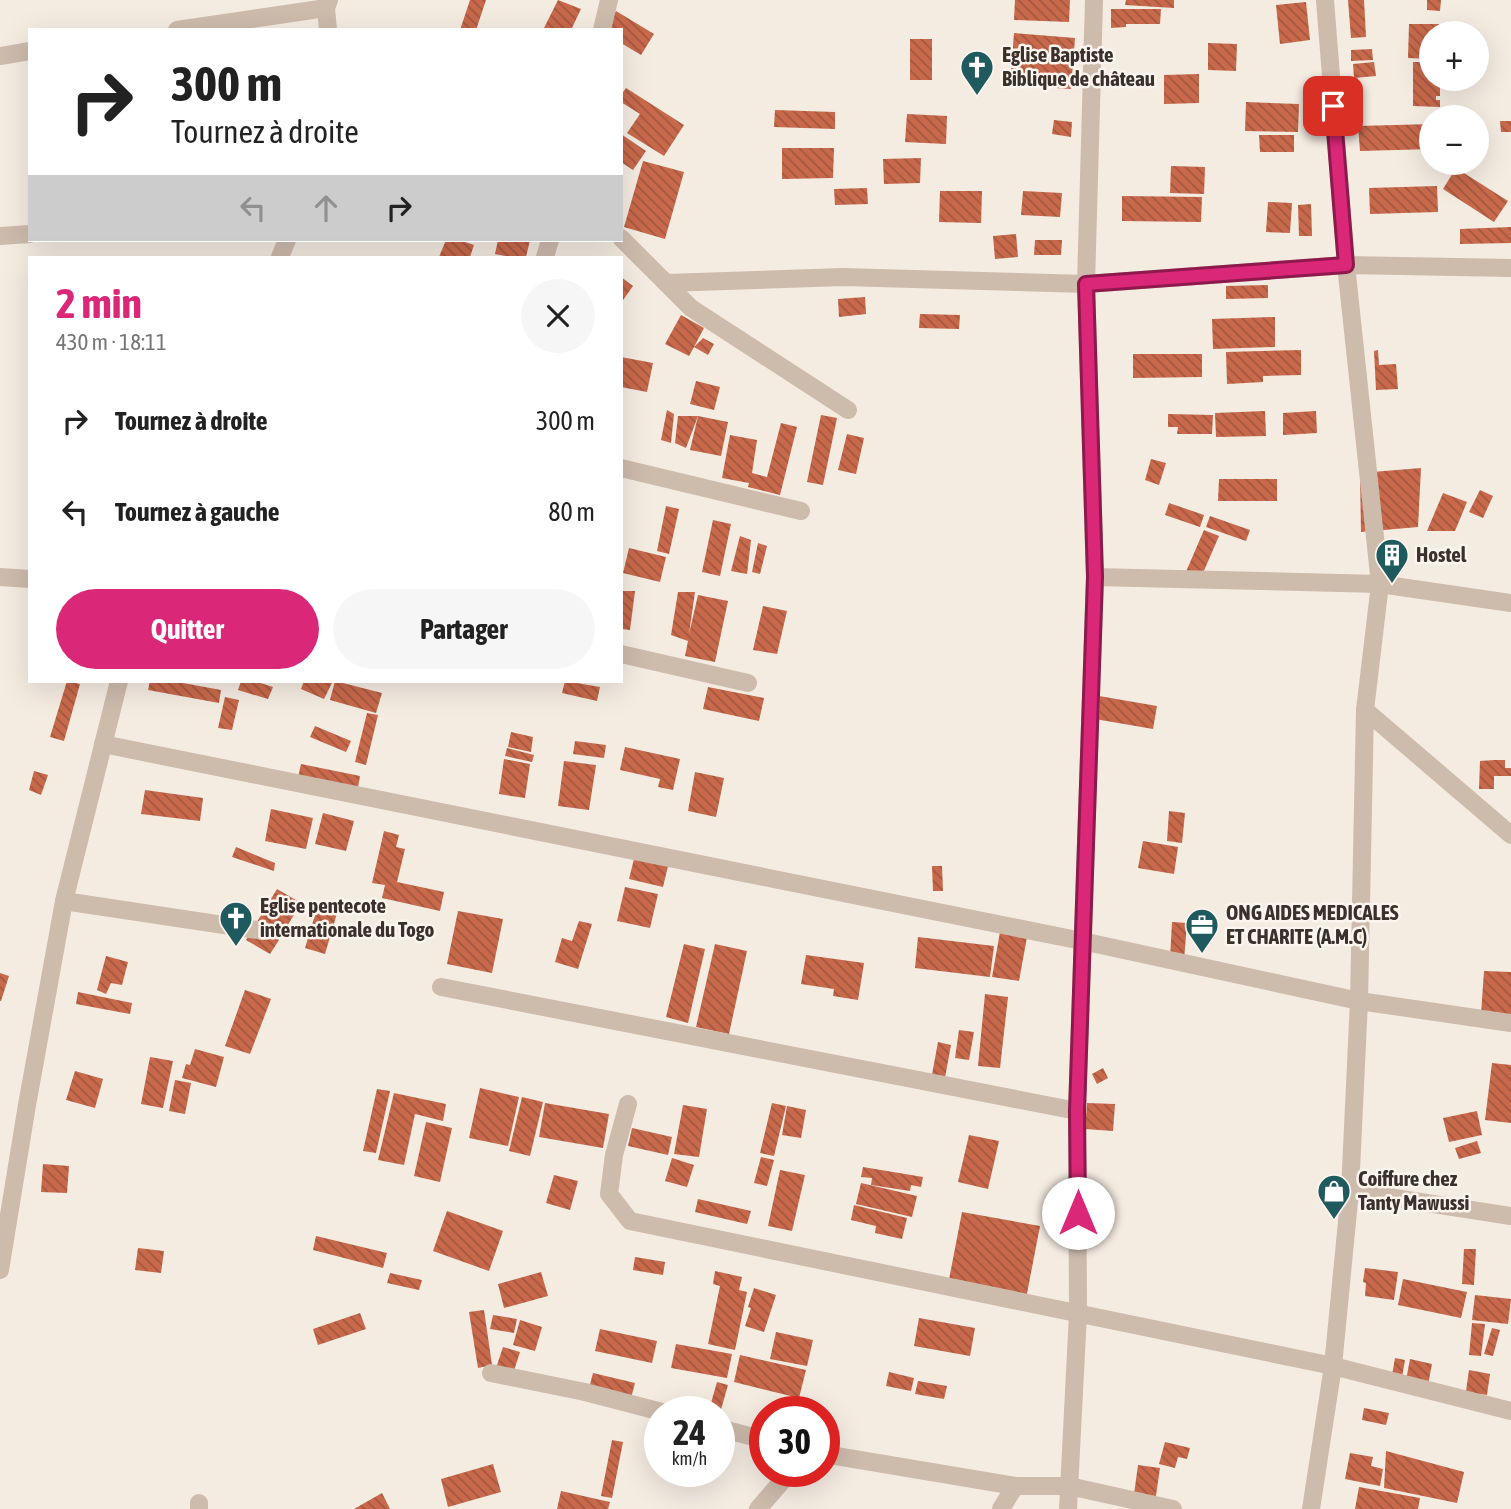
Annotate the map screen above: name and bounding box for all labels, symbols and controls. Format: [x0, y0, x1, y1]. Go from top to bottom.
map controls [1419, 21, 1489, 175]
button: + [1419, 21, 1489, 91]
place label: Eglise Baptiste Biblique de château [1002, 42, 1155, 90]
church icon: Eglise Baptiste Biblique de château [958, 48, 996, 97]
text: 300 m [171, 55, 282, 111]
icon: right [56, 56, 147, 147]
pin [1303, 76, 1363, 136]
icon: arrive [1314, 87, 1352, 125]
button: − [1419, 105, 1489, 175]
text: Tournez à droite [171, 113, 359, 150]
icon: left [234, 189, 272, 227]
icon: ahead [307, 189, 345, 227]
icon: right [380, 189, 418, 227]
text: 2 min [56, 279, 142, 327]
button: close [521, 279, 595, 353]
text: 430 m · 18:11 [56, 329, 167, 355]
icon: right [56, 402, 94, 440]
text: Tournez à droite [115, 406, 268, 436]
text: 300 m [536, 406, 595, 436]
icon: left [56, 493, 94, 531]
text: Tournez à gauche [115, 497, 280, 527]
text: 80 m [548, 497, 595, 527]
building icon: Hostel [1373, 536, 1411, 585]
place label: Hostel [1416, 542, 1467, 566]
button: Quitter [56, 589, 319, 669]
button: Partager [333, 589, 595, 669]
place label: Eglise pentecote internationale du Togo [260, 893, 434, 941]
church icon: Eglise pentecote internationale du Togo [217, 899, 255, 948]
place label: ONG AIDES MEDICALES ET CHARITE (A.M.C) [1226, 900, 1399, 948]
office icon: ONG AIDES MEDICALES ET CHARITE (A.M.C) [1183, 906, 1221, 955]
place label: Coiffure chez Tanty Mawussi [1358, 1166, 1469, 1214]
shop icon: Coiffure chez Tanty Mawussi [1315, 1172, 1353, 1221]
position arrow [1041, 1176, 1115, 1250]
speed limit sign: 30 [749, 1396, 840, 1487]
text: 24 [673, 1412, 706, 1452]
text: km/h [672, 1448, 707, 1469]

